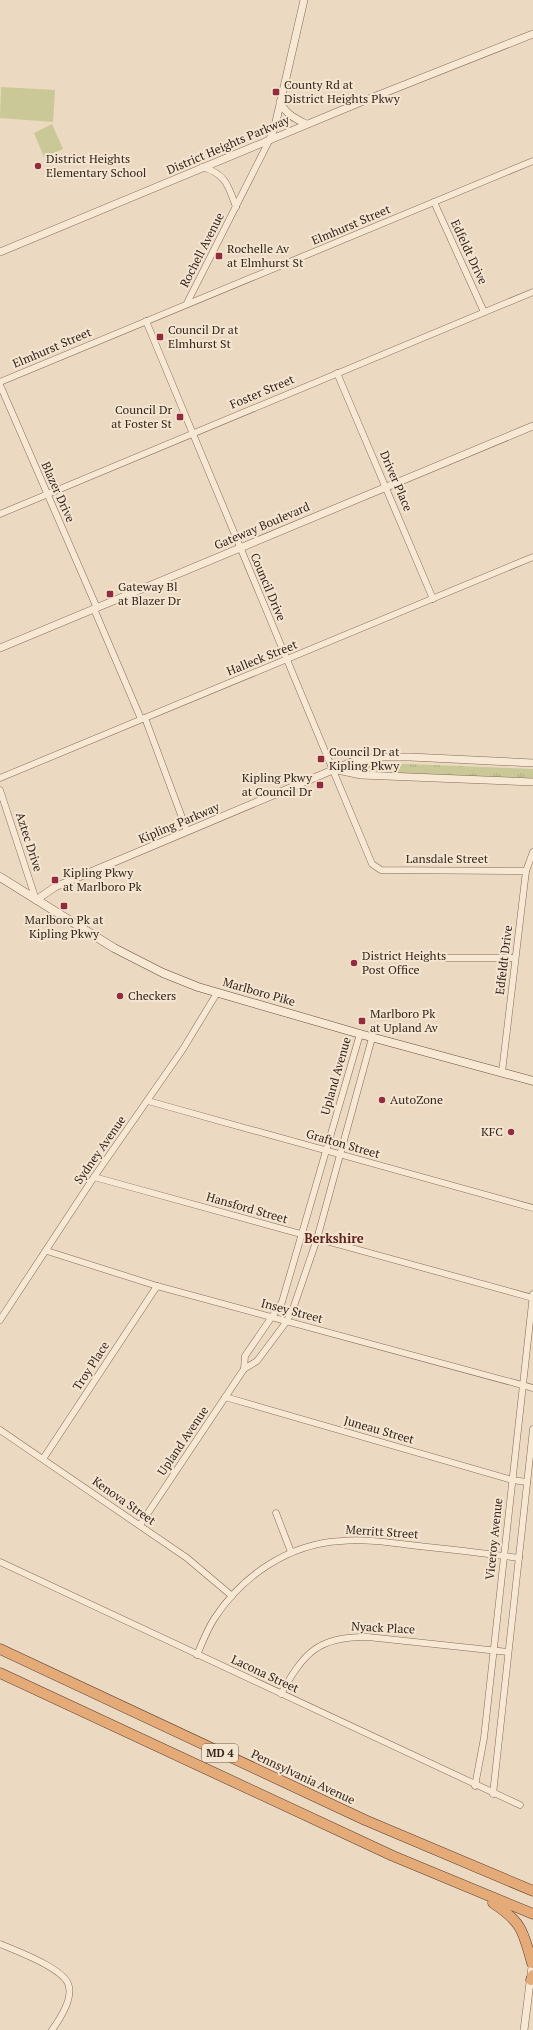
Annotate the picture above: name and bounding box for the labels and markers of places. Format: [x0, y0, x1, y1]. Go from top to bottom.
place label: County Rd at District Heights Pkwy [284, 77, 401, 106]
marker: County Rd at District Heights Pkwy [271, 87, 281, 97]
place label: District Heights Elementary School [46, 151, 147, 180]
marker: District Heights Elementary School [33, 161, 43, 171]
place label: Rochelle Av at Elmhurst St [227, 241, 304, 270]
marker: Rochelle Av at Elmhurst St [214, 251, 224, 261]
place label: Council Dr at Elmhurst St [168, 322, 239, 351]
marker: Council Dr at Elmhurst St [155, 332, 165, 342]
place label: Council Dr at Foster St [111, 402, 173, 431]
marker: Council Dr at Foster St [175, 412, 185, 422]
place label: Gateway Bl at Blazer Dr [118, 579, 181, 608]
marker: Gateway Bl at Blazer Dr [105, 589, 115, 599]
place label: Council Dr at Kipling Pkwy [329, 744, 400, 773]
marker: Council Dr at Kipling Pkwy [316, 754, 326, 764]
place label: Kipling Pkwy at Council Dr [242, 770, 313, 799]
marker: Kipling Pkwy at Council Dr [315, 780, 325, 790]
place label: Kipling Pkwy at Marlboro Pk [63, 865, 143, 894]
marker: Kipling Pkwy at Marlboro Pk [50, 875, 60, 885]
marker: Marlboro Pk at Kipling Pkwy [59, 901, 69, 911]
place label: Marlboro Pk at Kipling Pkwy [25, 912, 104, 941]
place label: District Heights Post Office [362, 948, 446, 977]
marker: District Heights Post Office [349, 958, 359, 968]
place label: Checkers [128, 988, 176, 1003]
marker: Checkers [115, 991, 125, 1001]
place label: Marlboro Pk at Upland Av [370, 1006, 439, 1035]
marker: Marlboro Pk at Upland Av [357, 1016, 367, 1026]
place label: AutoZone [390, 1092, 443, 1107]
marker: AutoZone [377, 1095, 387, 1105]
place label: KFC [481, 1124, 503, 1139]
marker: KFC [506, 1127, 516, 1137]

